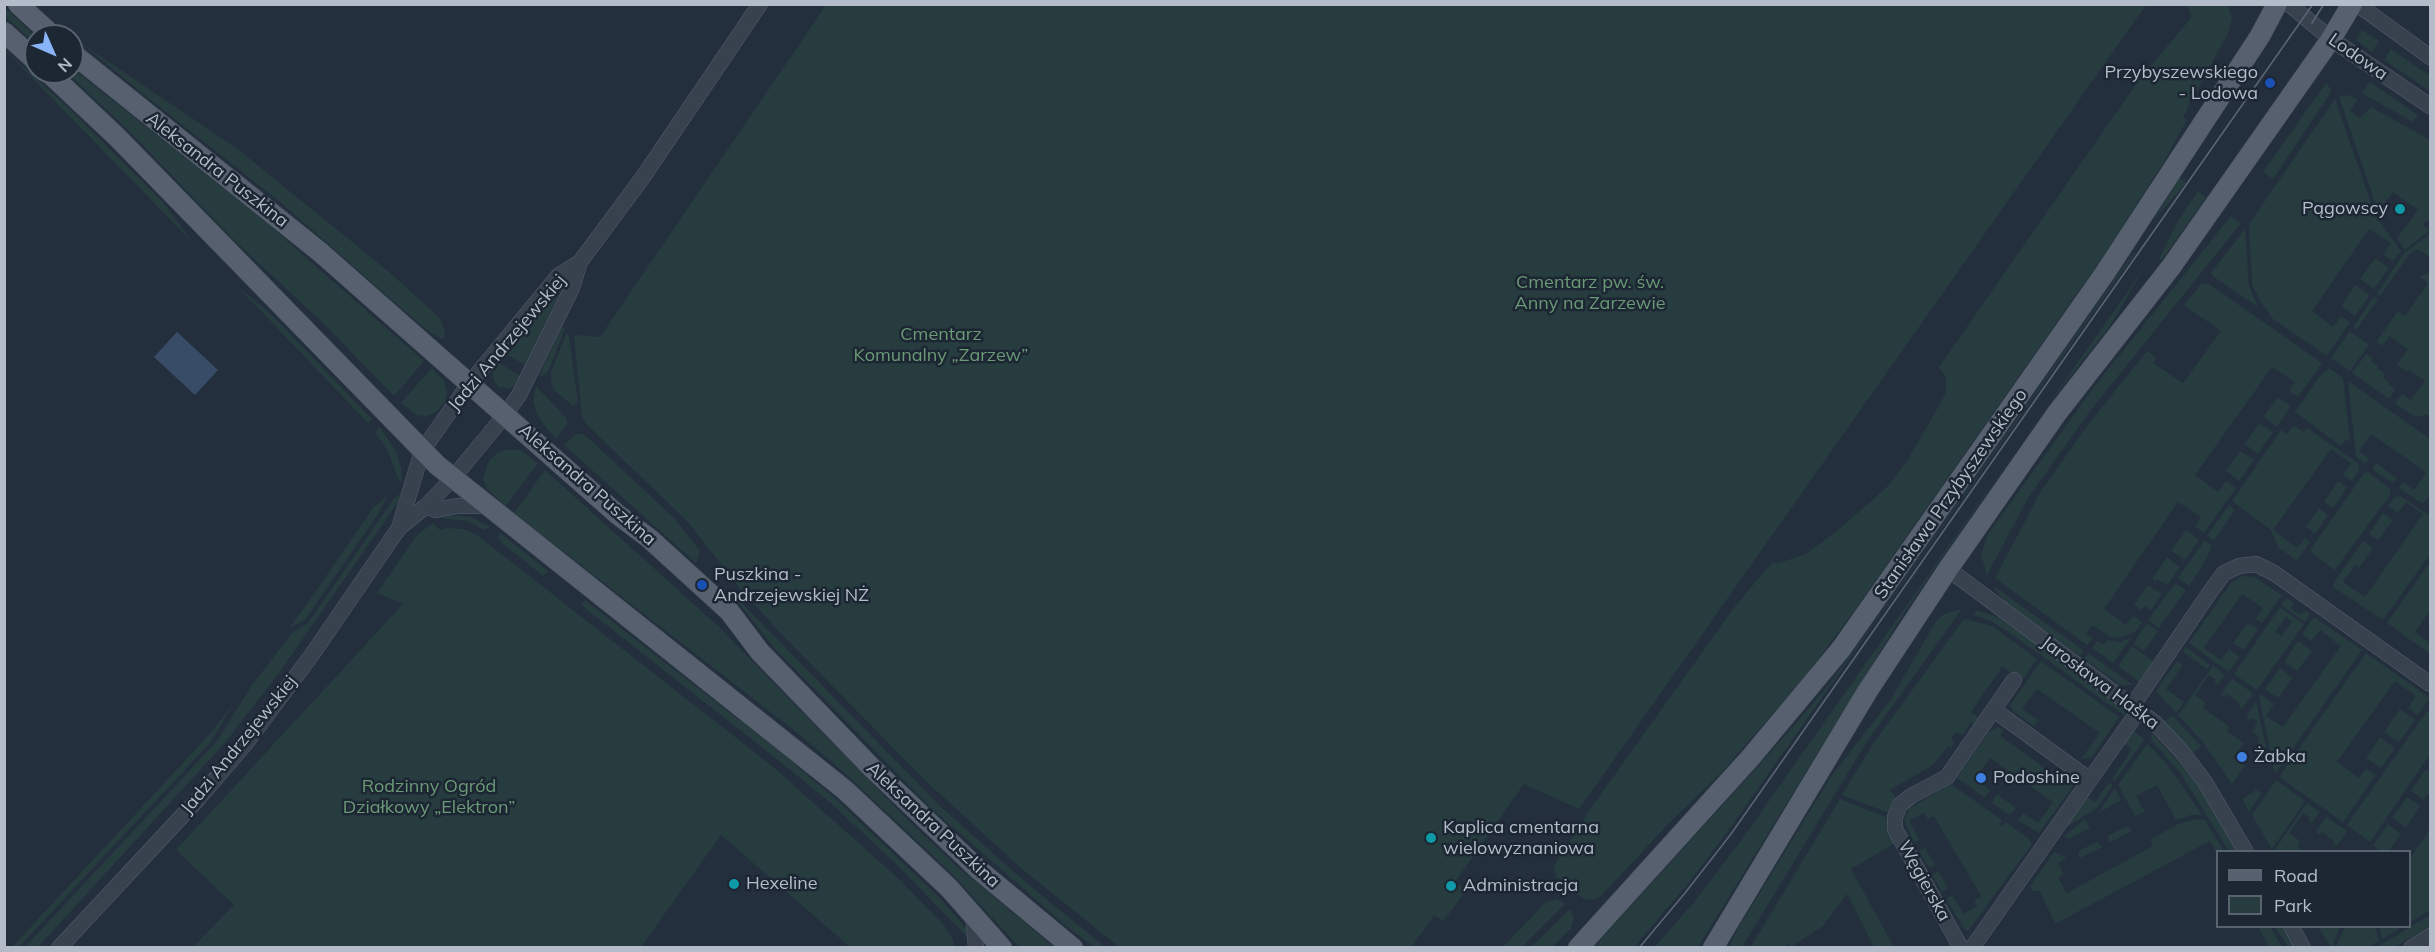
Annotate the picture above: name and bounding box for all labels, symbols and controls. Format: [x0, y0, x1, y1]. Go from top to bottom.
north arrow [24, 24, 84, 84]
street label: Lodowa [2324, 29, 2392, 85]
text: N [54, 54, 77, 77]
place label: Przybyszewskiego - Lodowa [2105, 62, 2258, 104]
marker: Przybyszewskiego - Lodowa [2263, 76, 2277, 90]
street label: Aleksandra Puszkina [142, 108, 292, 232]
place label: Pągowscy [2302, 198, 2388, 220]
marker: Pągowscy [2393, 202, 2407, 216]
street label: Jadzi Andrzejewskiej [443, 270, 571, 416]
park label: Cmentarz pw. św. Anny na Zarzewie [1514, 272, 1666, 314]
park label: Cmentarz Komunalny „Zarzew” [854, 324, 1028, 366]
street label: Stanisława Przybyszewskiego [1870, 385, 2032, 603]
street label: Aleksandra Puszkina [514, 420, 660, 550]
place label: Puszkina - Andrzejewskiej NŻ [714, 564, 869, 606]
marker: Puszkina - Andrzejewskiej NŻ [695, 578, 709, 592]
street label: Jarosława Haška [2037, 632, 2163, 734]
street label: Jadzi Andrzejewskiej [177, 671, 301, 819]
place label: Żabka [2254, 746, 2306, 768]
marker: Żabka [2235, 750, 2249, 764]
street label: Aleksandra Puszkina [862, 758, 1004, 892]
place label: Podoshine [1993, 767, 2080, 789]
marker: Podoshine [1974, 771, 1988, 785]
park label: Rodzinny Ogród Działkowy „Elektron” [343, 776, 515, 818]
place label: Kaplica cmentarna wielowyznaniowa [1443, 817, 1599, 860]
marker: Kaplica cmentarna wielowyznaniowa [1424, 831, 1438, 845]
street label: Węgierska [1893, 837, 1955, 925]
legend [2216, 850, 2411, 928]
text: Road [2274, 864, 2318, 887]
place label: Hexeline [746, 873, 818, 895]
place label: Administracja [1463, 875, 1578, 897]
marker: Hexeline [727, 877, 741, 891]
marker: Administracja [1444, 879, 1458, 893]
text: Park [2274, 894, 2312, 917]

